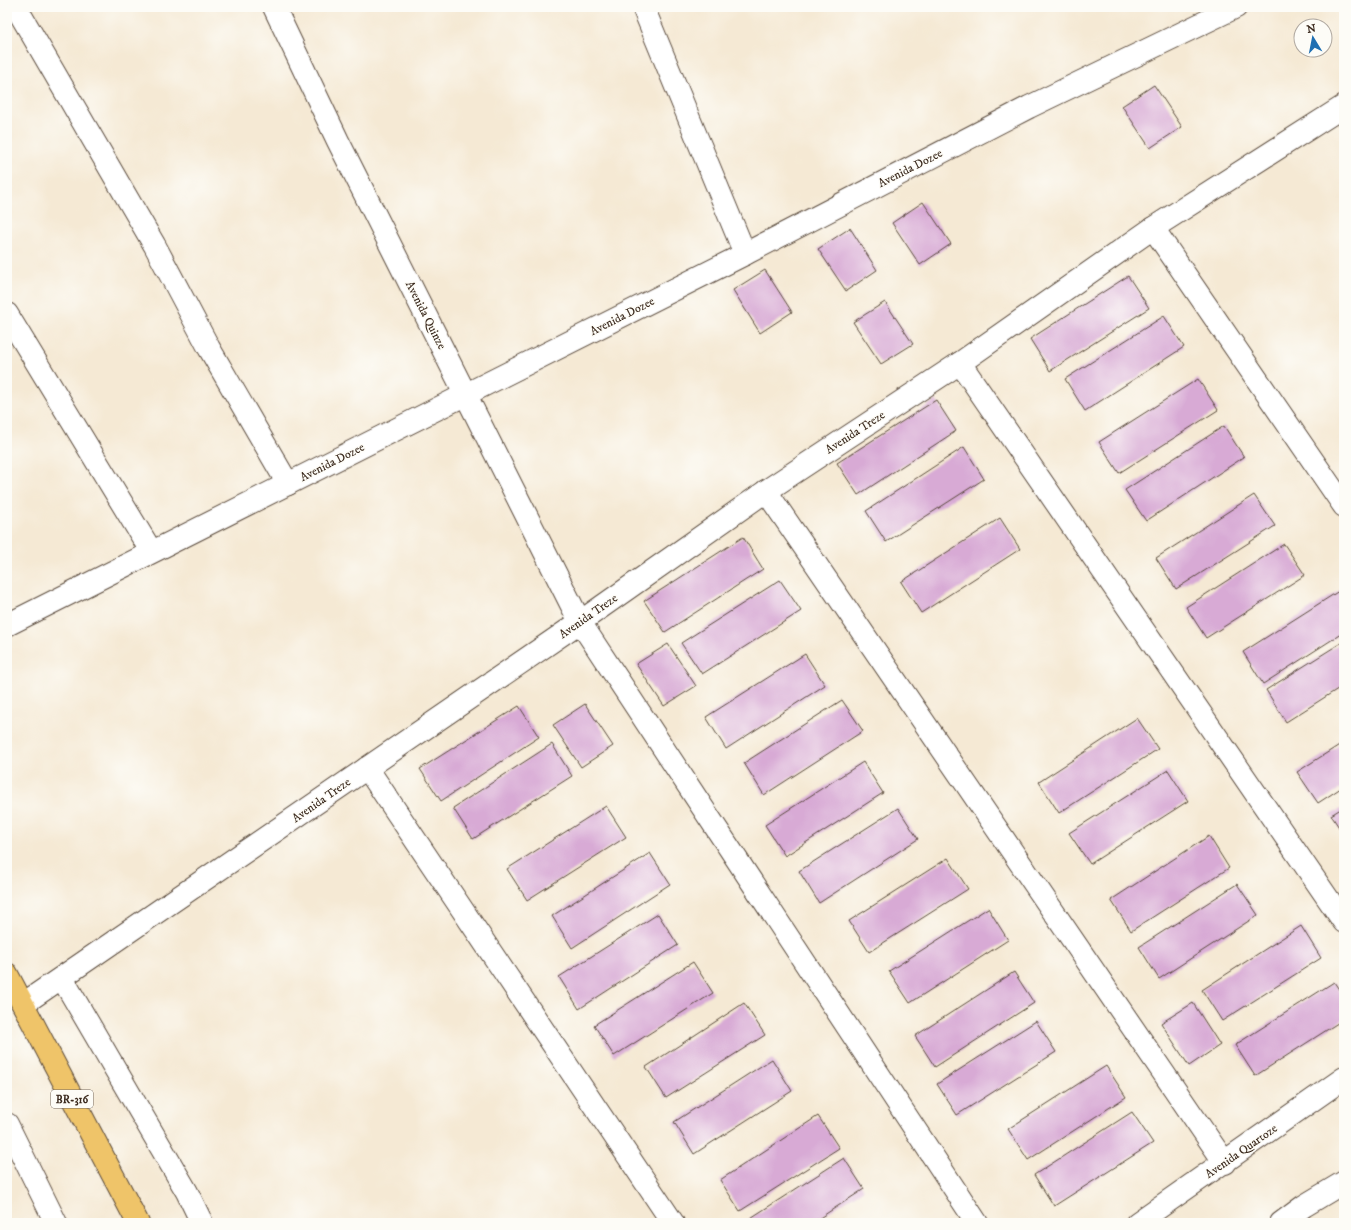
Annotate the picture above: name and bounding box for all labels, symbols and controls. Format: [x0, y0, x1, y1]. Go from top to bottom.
north arrow [1293, 18, 1333, 58]
text: N [1306, 21, 1317, 37]
street label: Avenida Dozee [875, 146, 945, 191]
street label: Avenida Quinze [402, 278, 449, 352]
street label: Avenida Dozee [587, 294, 657, 339]
street label: Avenida Treze [823, 408, 888, 457]
street label: Avenida Dozee [297, 440, 367, 485]
street label: Avenida Treze [556, 591, 621, 642]
street label: Avenida Treze [289, 775, 354, 826]
road number: BR-316 [51, 1090, 93, 1108]
street label: Avenida Quartoze [1202, 1121, 1280, 1182]

